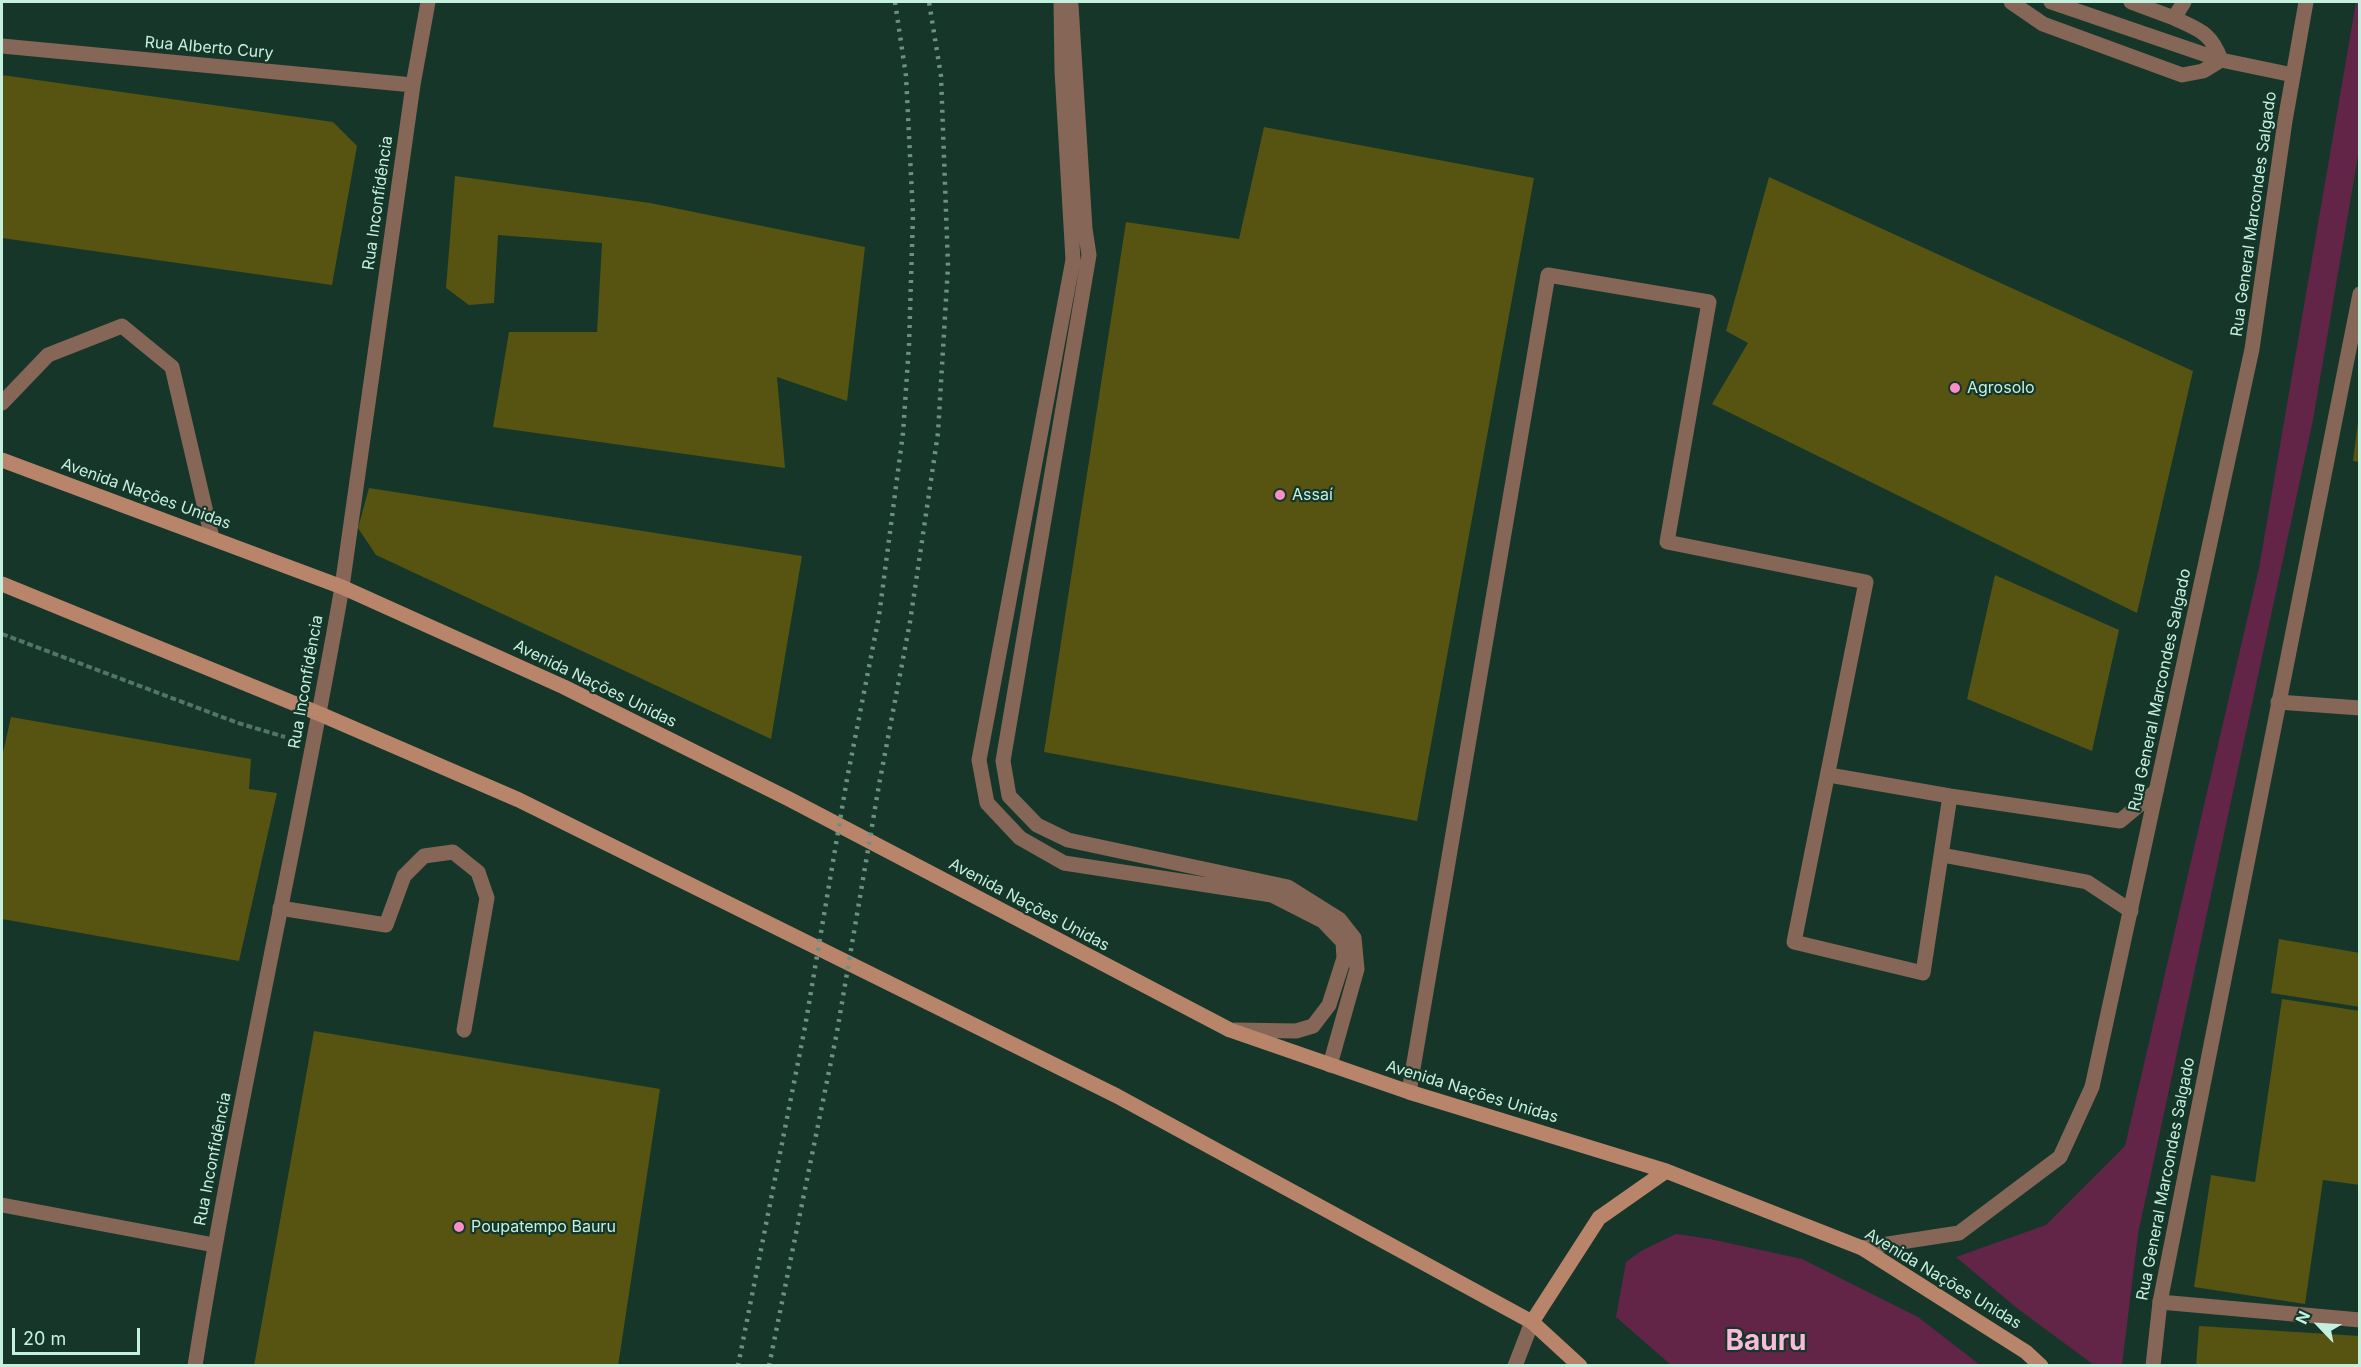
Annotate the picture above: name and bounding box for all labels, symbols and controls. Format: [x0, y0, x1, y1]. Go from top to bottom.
street label: Rua Alberto Cury [144, 33, 274, 63]
street label: Rua General Marcondes Salgado [2227, 90, 2281, 338]
street label: Rua Inconfidência [359, 135, 397, 271]
place label: Agrosolo [1967, 378, 2035, 398]
marker: Agrosolo [1948, 381, 1962, 395]
street label: Avenida Nações Unidas [59, 454, 233, 534]
place label: Assaí [1292, 485, 1333, 505]
marker: Assaí [1273, 488, 1287, 502]
street label: Rua General Marcondes Salgado [2125, 567, 2195, 813]
street label: Rua Inconfidência [285, 614, 327, 750]
street label: Avenida Nações Unidas [510, 636, 680, 732]
street label: Avenida Nações Unidas [945, 854, 1113, 956]
street label: Rua General Marcondes Salgado [2133, 1056, 2199, 1302]
street label: Avenida Nações Unidas [1384, 1057, 1560, 1127]
street label: Rua Inconfidência [191, 1091, 235, 1227]
place label: Poupatempo Bauru [471, 1217, 616, 1237]
marker: Poupatempo Bauru [452, 1220, 466, 1234]
street label: Avenida Nações Unidas [1861, 1225, 2025, 1333]
north arrow [2289, 1295, 2349, 1355]
text: N [2291, 1308, 2314, 1327]
scale bar [15, 1316, 142, 1354]
district label: Bauru [1725, 1325, 1807, 1359]
text: 20 m [23, 1328, 66, 1349]

